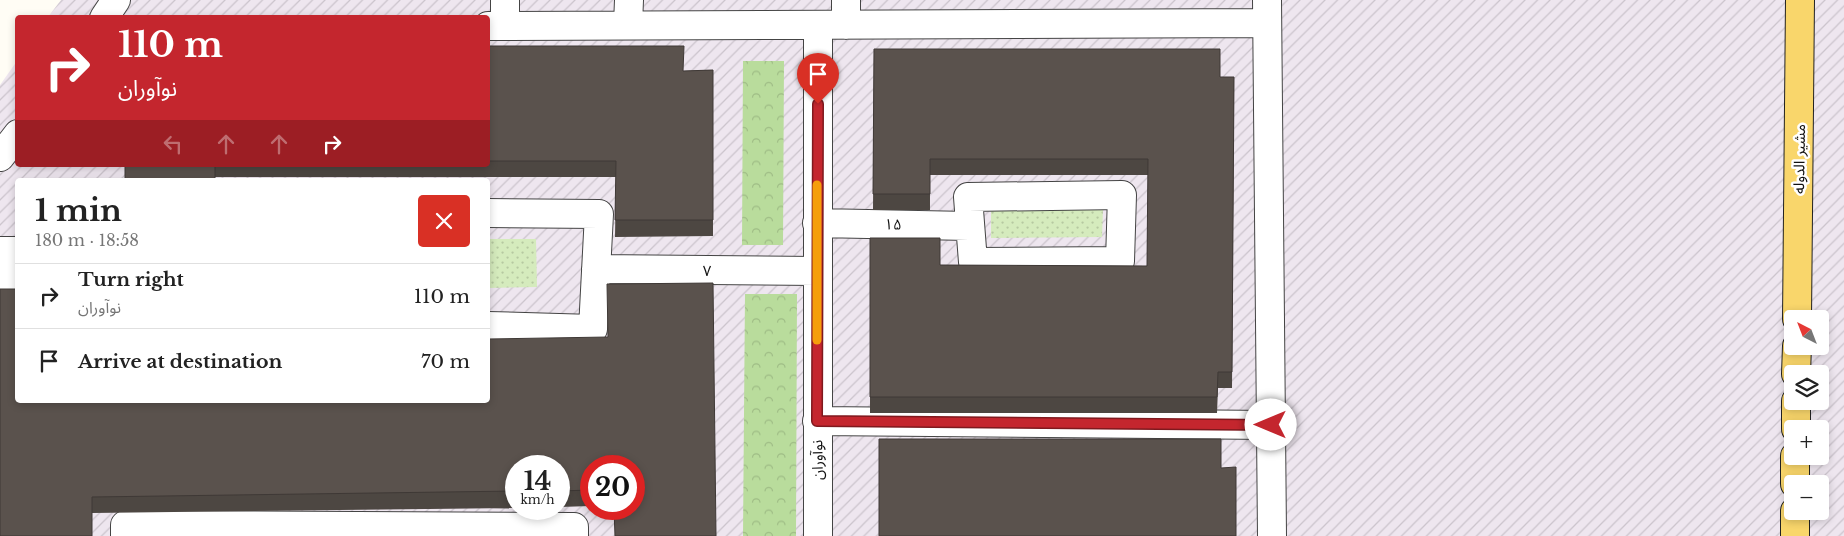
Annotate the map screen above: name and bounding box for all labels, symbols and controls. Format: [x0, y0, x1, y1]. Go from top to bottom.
text: 110 m [118, 23, 223, 66]
icon: right [35, 35, 100, 100]
pin [797, 53, 839, 104]
icon: arrive [804, 60, 832, 88]
text: نوآوران [118, 75, 177, 102]
street label: مشیر الدوله [1789, 124, 1809, 194]
icon: left [159, 130, 187, 158]
icon: ahead [212, 130, 240, 158]
icon: ahead [265, 130, 293, 158]
icon: right [318, 130, 346, 158]
text: 1 min [35, 192, 122, 229]
button: close [418, 195, 470, 247]
street label: ۱۵ [884, 214, 902, 234]
text: 180 m · 18:58 [35, 230, 139, 250]
street label: ۷ [703, 261, 712, 280]
text: Turn right [78, 268, 184, 291]
icon: right [35, 282, 63, 310]
text: 110 m [414, 285, 470, 308]
text: نوآوران [78, 297, 121, 317]
north arrow [1784, 310, 1829, 355]
map controls [1784, 310, 1829, 520]
icon: arrive [35, 347, 63, 375]
text: Arrive at destination [78, 350, 282, 373]
text: 70 m [421, 350, 470, 373]
button: layers [1784, 365, 1829, 410]
position arrow [1244, 398, 1296, 450]
button: + [1784, 420, 1829, 465]
street label: نوآوران [807, 440, 827, 480]
speed limit sign: 20 [580, 455, 645, 520]
text: 14 [524, 466, 551, 497]
button: − [1784, 475, 1829, 520]
text: km/h [520, 492, 555, 507]

